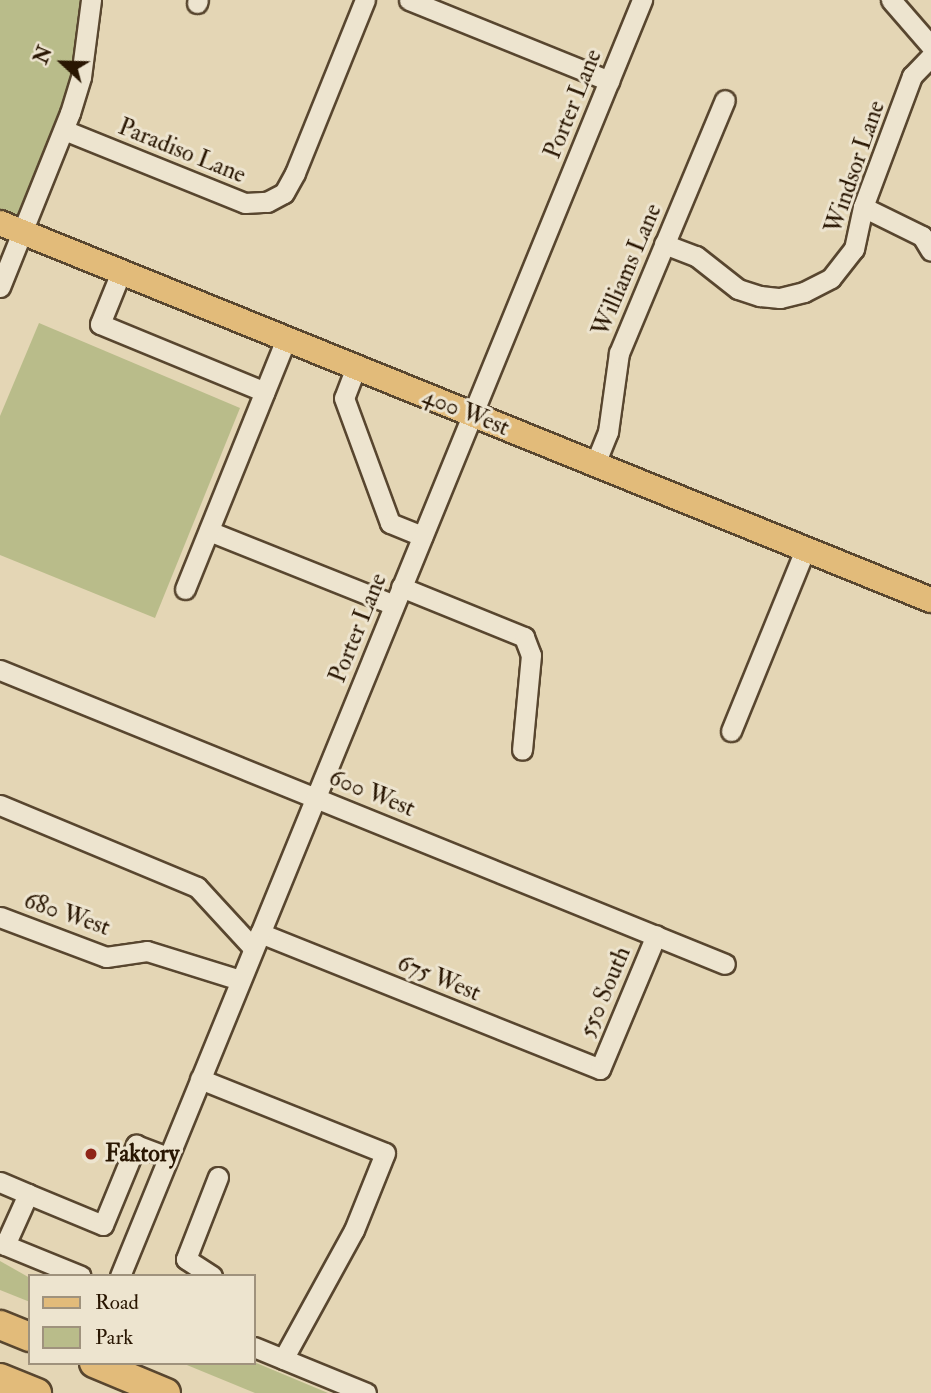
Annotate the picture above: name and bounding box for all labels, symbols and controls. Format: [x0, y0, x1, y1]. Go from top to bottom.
north arrow [28, 28, 98, 98]
text: N [29, 43, 58, 68]
street label: Porter Lane [538, 45, 608, 163]
street label: Windsor Lane [819, 97, 891, 237]
street label: Paradiso Lane [114, 112, 250, 190]
street label: Williams Lane [586, 200, 668, 340]
street label: 400 West [418, 382, 514, 442]
street label: Porter Lane [323, 569, 393, 687]
street label: 600 West [325, 763, 419, 823]
street label: 680 West [20, 886, 114, 942]
street label: 550 South [573, 942, 637, 1042]
street label: 675 West [393, 948, 485, 1008]
place label: Faktory [105, 1140, 179, 1168]
marker: Faktory [83, 1146, 99, 1162]
legend [28, 1274, 256, 1365]
text: Road [95, 1289, 139, 1316]
text: Park [95, 1324, 133, 1351]

